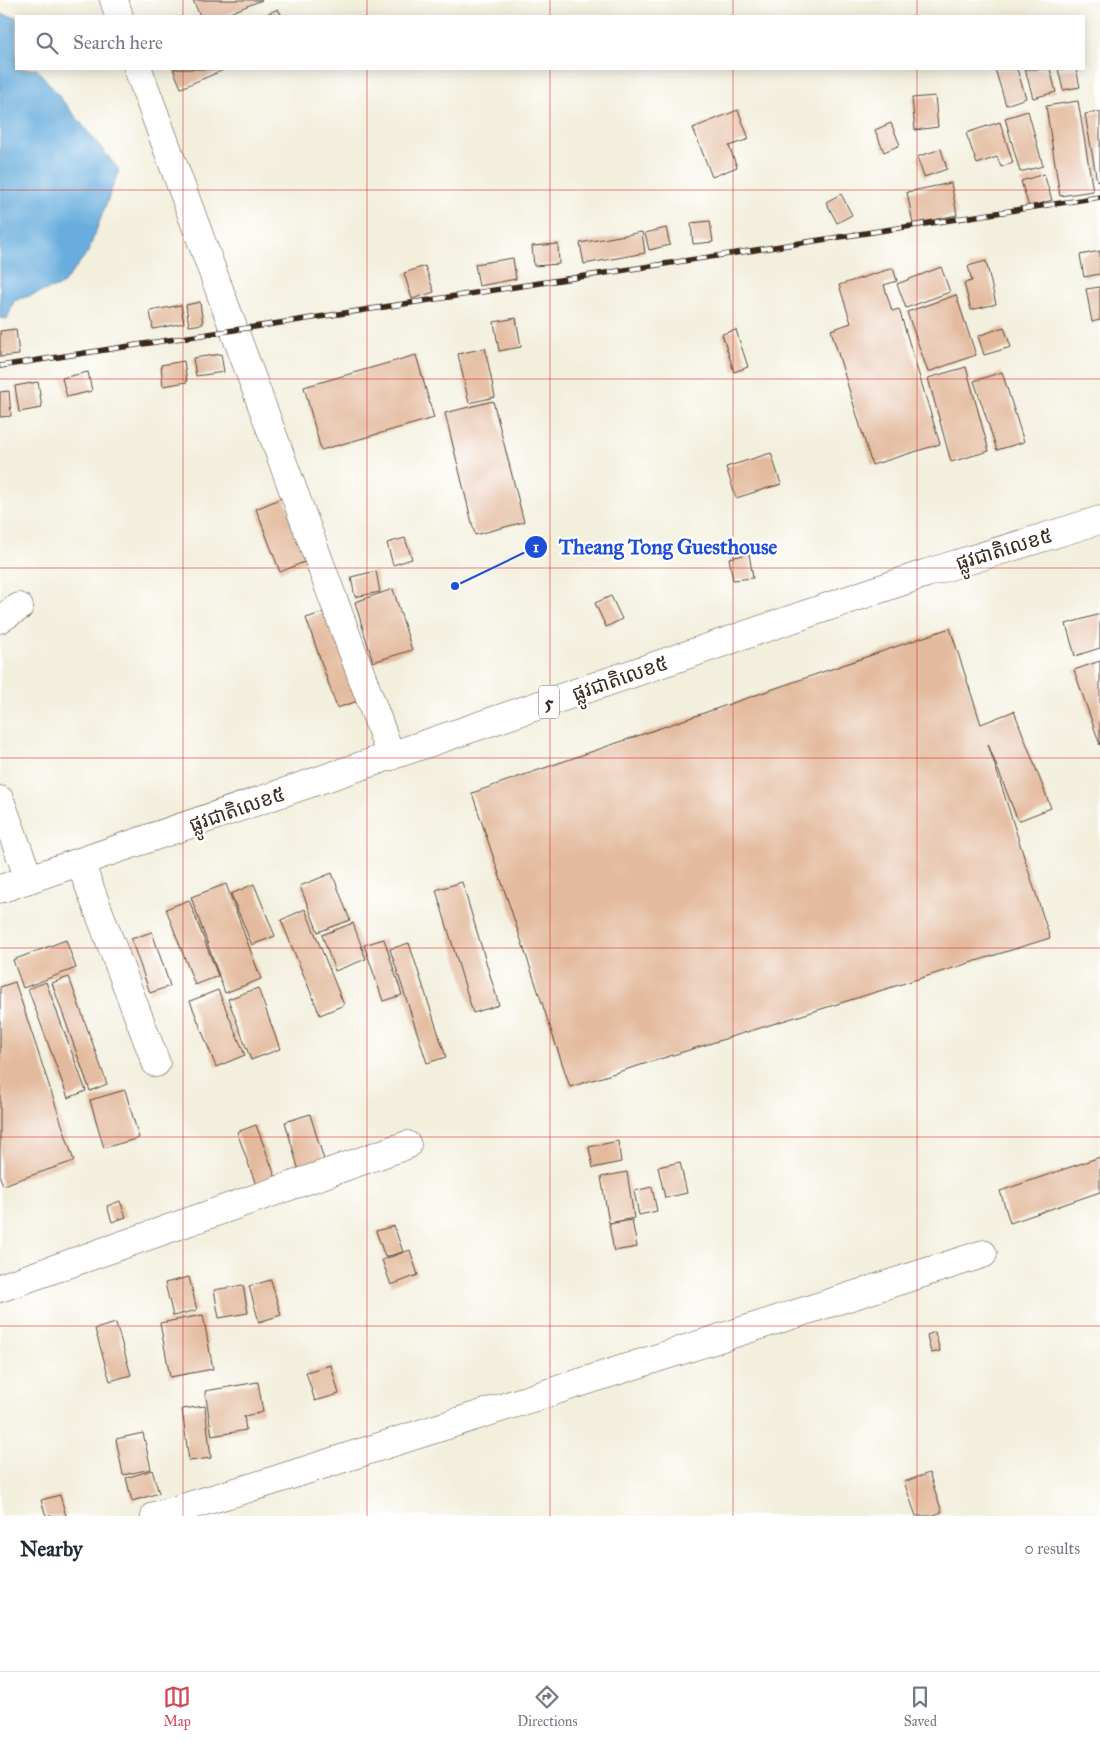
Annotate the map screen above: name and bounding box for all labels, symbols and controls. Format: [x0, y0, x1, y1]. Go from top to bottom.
search box [15, 15, 1085, 70]
icon: search [33, 29, 61, 57]
text: Search here [73, 31, 163, 54]
street label: ផ្លូវជាតិលេខ៥ [953, 523, 1057, 582]
callout: Theang Tong Guesthouse [524, 529, 787, 565]
text: Theang Tong Guesthouse [558, 534, 778, 560]
text: 1 [533, 538, 539, 556]
street label: ផ្លូវជាតិលេខ៥ [569, 650, 673, 712]
road number: 5 [539, 686, 559, 719]
street label: ផ្លូវជាតិលេខ៥ [186, 781, 290, 843]
text: Nearby [20, 1536, 83, 1562]
text: 0 results [1025, 1539, 1080, 1558]
tab: Map [163, 1683, 191, 1730]
tab: Directions [517, 1683, 578, 1730]
tab: Saved [904, 1683, 937, 1730]

